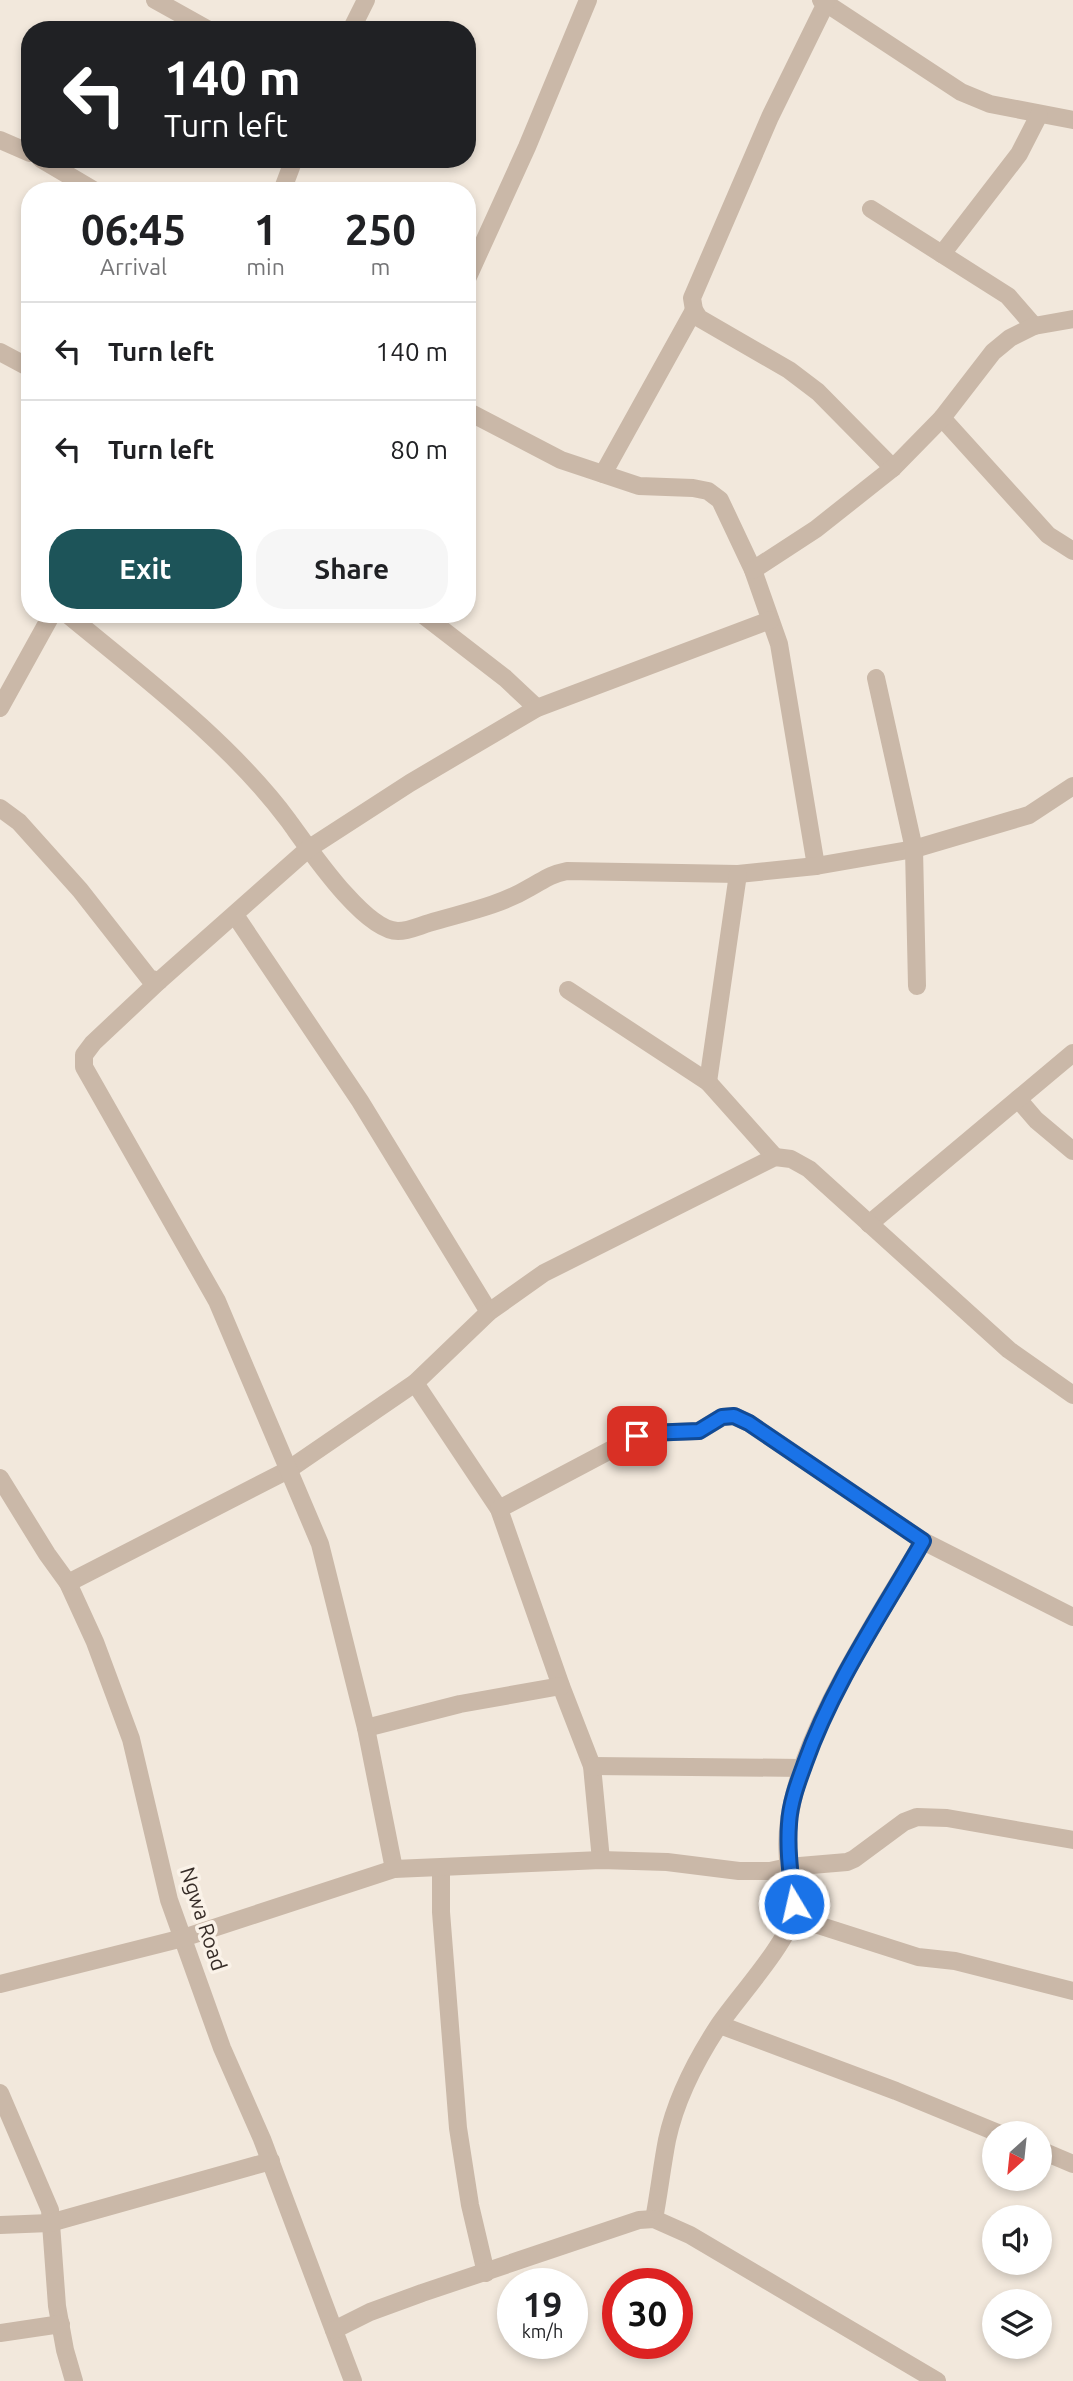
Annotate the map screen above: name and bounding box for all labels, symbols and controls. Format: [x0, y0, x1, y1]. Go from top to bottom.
icon: left [49, 49, 140, 140]
text: 140 m [164, 49, 301, 104]
text: Turn left [164, 107, 288, 143]
text: 06:45 [81, 206, 186, 253]
text: 1 [254, 206, 277, 253]
text: 250 [345, 206, 416, 253]
text: Arrival [100, 254, 167, 279]
text: min [246, 254, 285, 279]
text: m [370, 254, 390, 279]
icon: left [49, 332, 87, 370]
text: Turn left [108, 337, 214, 366]
text: 140 m [376, 337, 448, 366]
icon: left [49, 430, 87, 468]
text: Turn left [108, 435, 214, 464]
text: 80 m [390, 435, 448, 464]
button: Exit [49, 529, 242, 609]
button: Share [256, 529, 448, 609]
pin [607, 1406, 667, 1466]
icon: arrive [618, 1417, 656, 1455]
street label: Ngwa Road [176, 1864, 232, 1973]
position arrow [757, 1867, 831, 1941]
north arrow [982, 2121, 1052, 2191]
map controls [982, 2121, 1052, 2359]
button: sound [982, 2205, 1052, 2275]
speed limit sign: 30 [602, 2268, 693, 2359]
text: 19 [523, 2284, 562, 2324]
button: layers [982, 2289, 1052, 2359]
text: km/h [522, 2321, 563, 2341]

